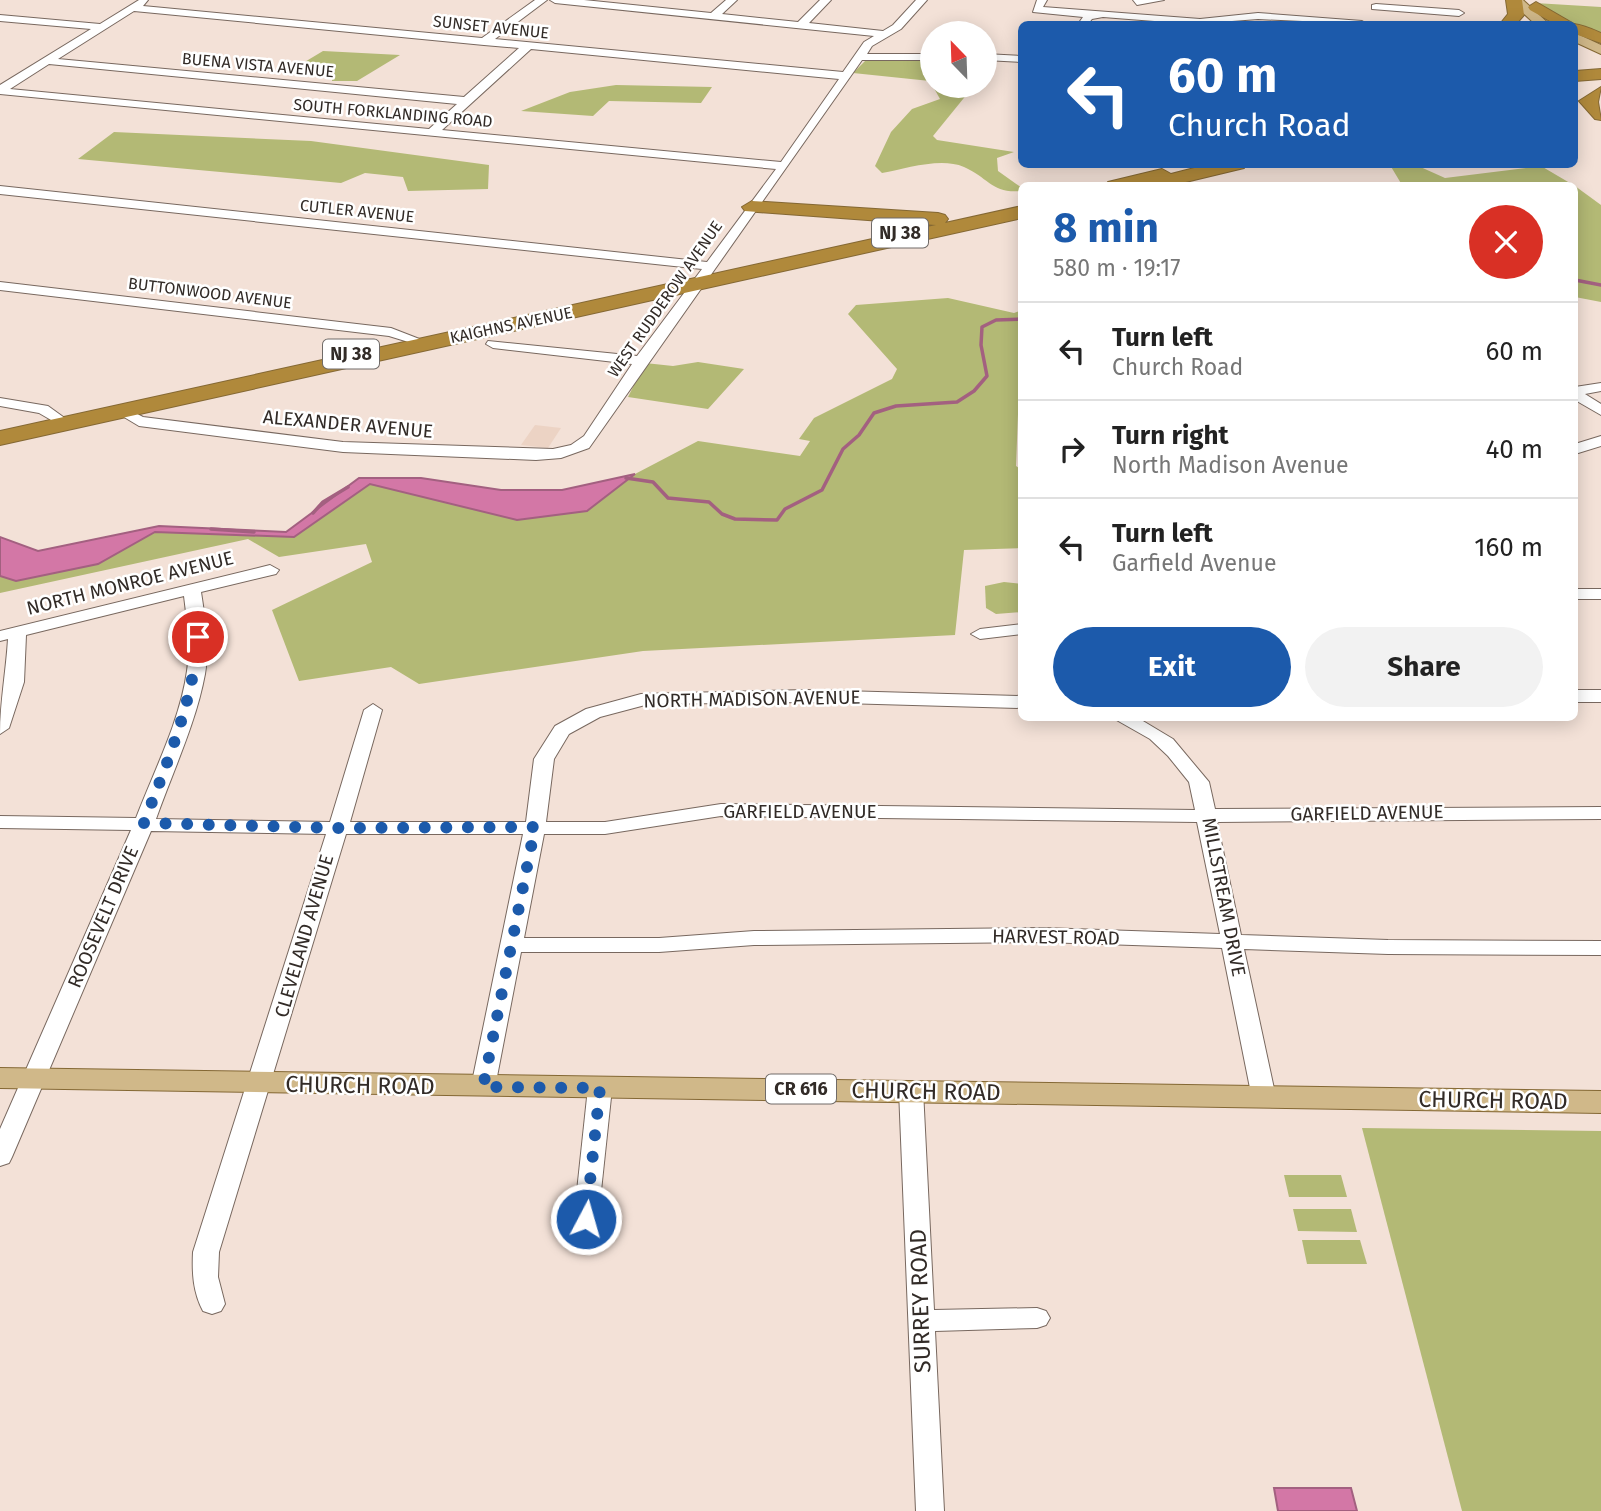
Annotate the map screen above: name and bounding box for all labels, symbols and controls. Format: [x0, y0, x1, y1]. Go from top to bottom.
street label: SUNSET AVENUE [432, 11, 550, 43]
north arrow [920, 21, 998, 98]
map controls [920, 21, 997, 98]
text: 60 m [1168, 46, 1277, 105]
street label: BUENA VISTA AVENUE [181, 49, 335, 81]
icon: left [1053, 49, 1144, 140]
street label: SOUTH FORKLANDING ROAD [293, 95, 493, 131]
text: Church Road [1168, 106, 1351, 144]
street label: CUTLER AVENUE [299, 196, 415, 226]
text: 8 min [1053, 203, 1159, 253]
button: close [1469, 205, 1543, 279]
street label: WEST RUDDEROW AVENUE [604, 217, 726, 381]
road number: NJ 38 [872, 218, 928, 247]
text: 580 m · 19:17 [1053, 254, 1180, 282]
street label: BUTTONWOOD AVENUE [127, 274, 293, 312]
street label: KAIGHNS AVENUE [448, 303, 574, 347]
text: Turn left [1112, 322, 1213, 353]
icon: left [1053, 332, 1091, 370]
text: 60 m [1485, 336, 1543, 367]
road number: NJ 38 [323, 340, 379, 368]
text: Church Road [1112, 353, 1243, 381]
street label: ALEXANDER AVENUE [262, 405, 434, 443]
text: Turn right [1112, 420, 1229, 451]
icon: right [1053, 430, 1091, 468]
text: 40 m [1485, 434, 1543, 465]
text: North Madison Avenue [1112, 451, 1349, 479]
text: Turn left [1112, 518, 1213, 549]
icon: left [1053, 528, 1091, 566]
text: 160 m [1474, 532, 1543, 563]
street label: NORTH MONROE AVENUE [24, 546, 236, 620]
text: Garfield Avenue [1112, 549, 1276, 577]
pin [168, 607, 228, 667]
icon: arrive [179, 618, 217, 656]
button: Exit [1053, 627, 1291, 707]
button: Share [1305, 627, 1543, 707]
street label: NORTH MADISON AVENUE [643, 686, 861, 712]
street label: GARFIELD AVENUE [723, 800, 877, 823]
street label: GARFIELD AVENUE [1290, 800, 1444, 826]
street label: MILLSTREAM DRIVE [1197, 816, 1251, 978]
street label: ROOSEVELT DRIVE [63, 843, 143, 991]
street label: CLEVELAND AVENUE [270, 852, 338, 1020]
street label: HARVEST ROAD [992, 924, 1120, 950]
street label: CHURCH ROAD [285, 1070, 435, 1100]
road number: CR 616 [766, 1074, 836, 1104]
street label: CHURCH ROAD [851, 1076, 1001, 1106]
street label: CHURCH ROAD [1418, 1085, 1568, 1115]
position arrow [549, 1182, 623, 1256]
street label: SURREY ROAD [903, 1229, 937, 1373]

